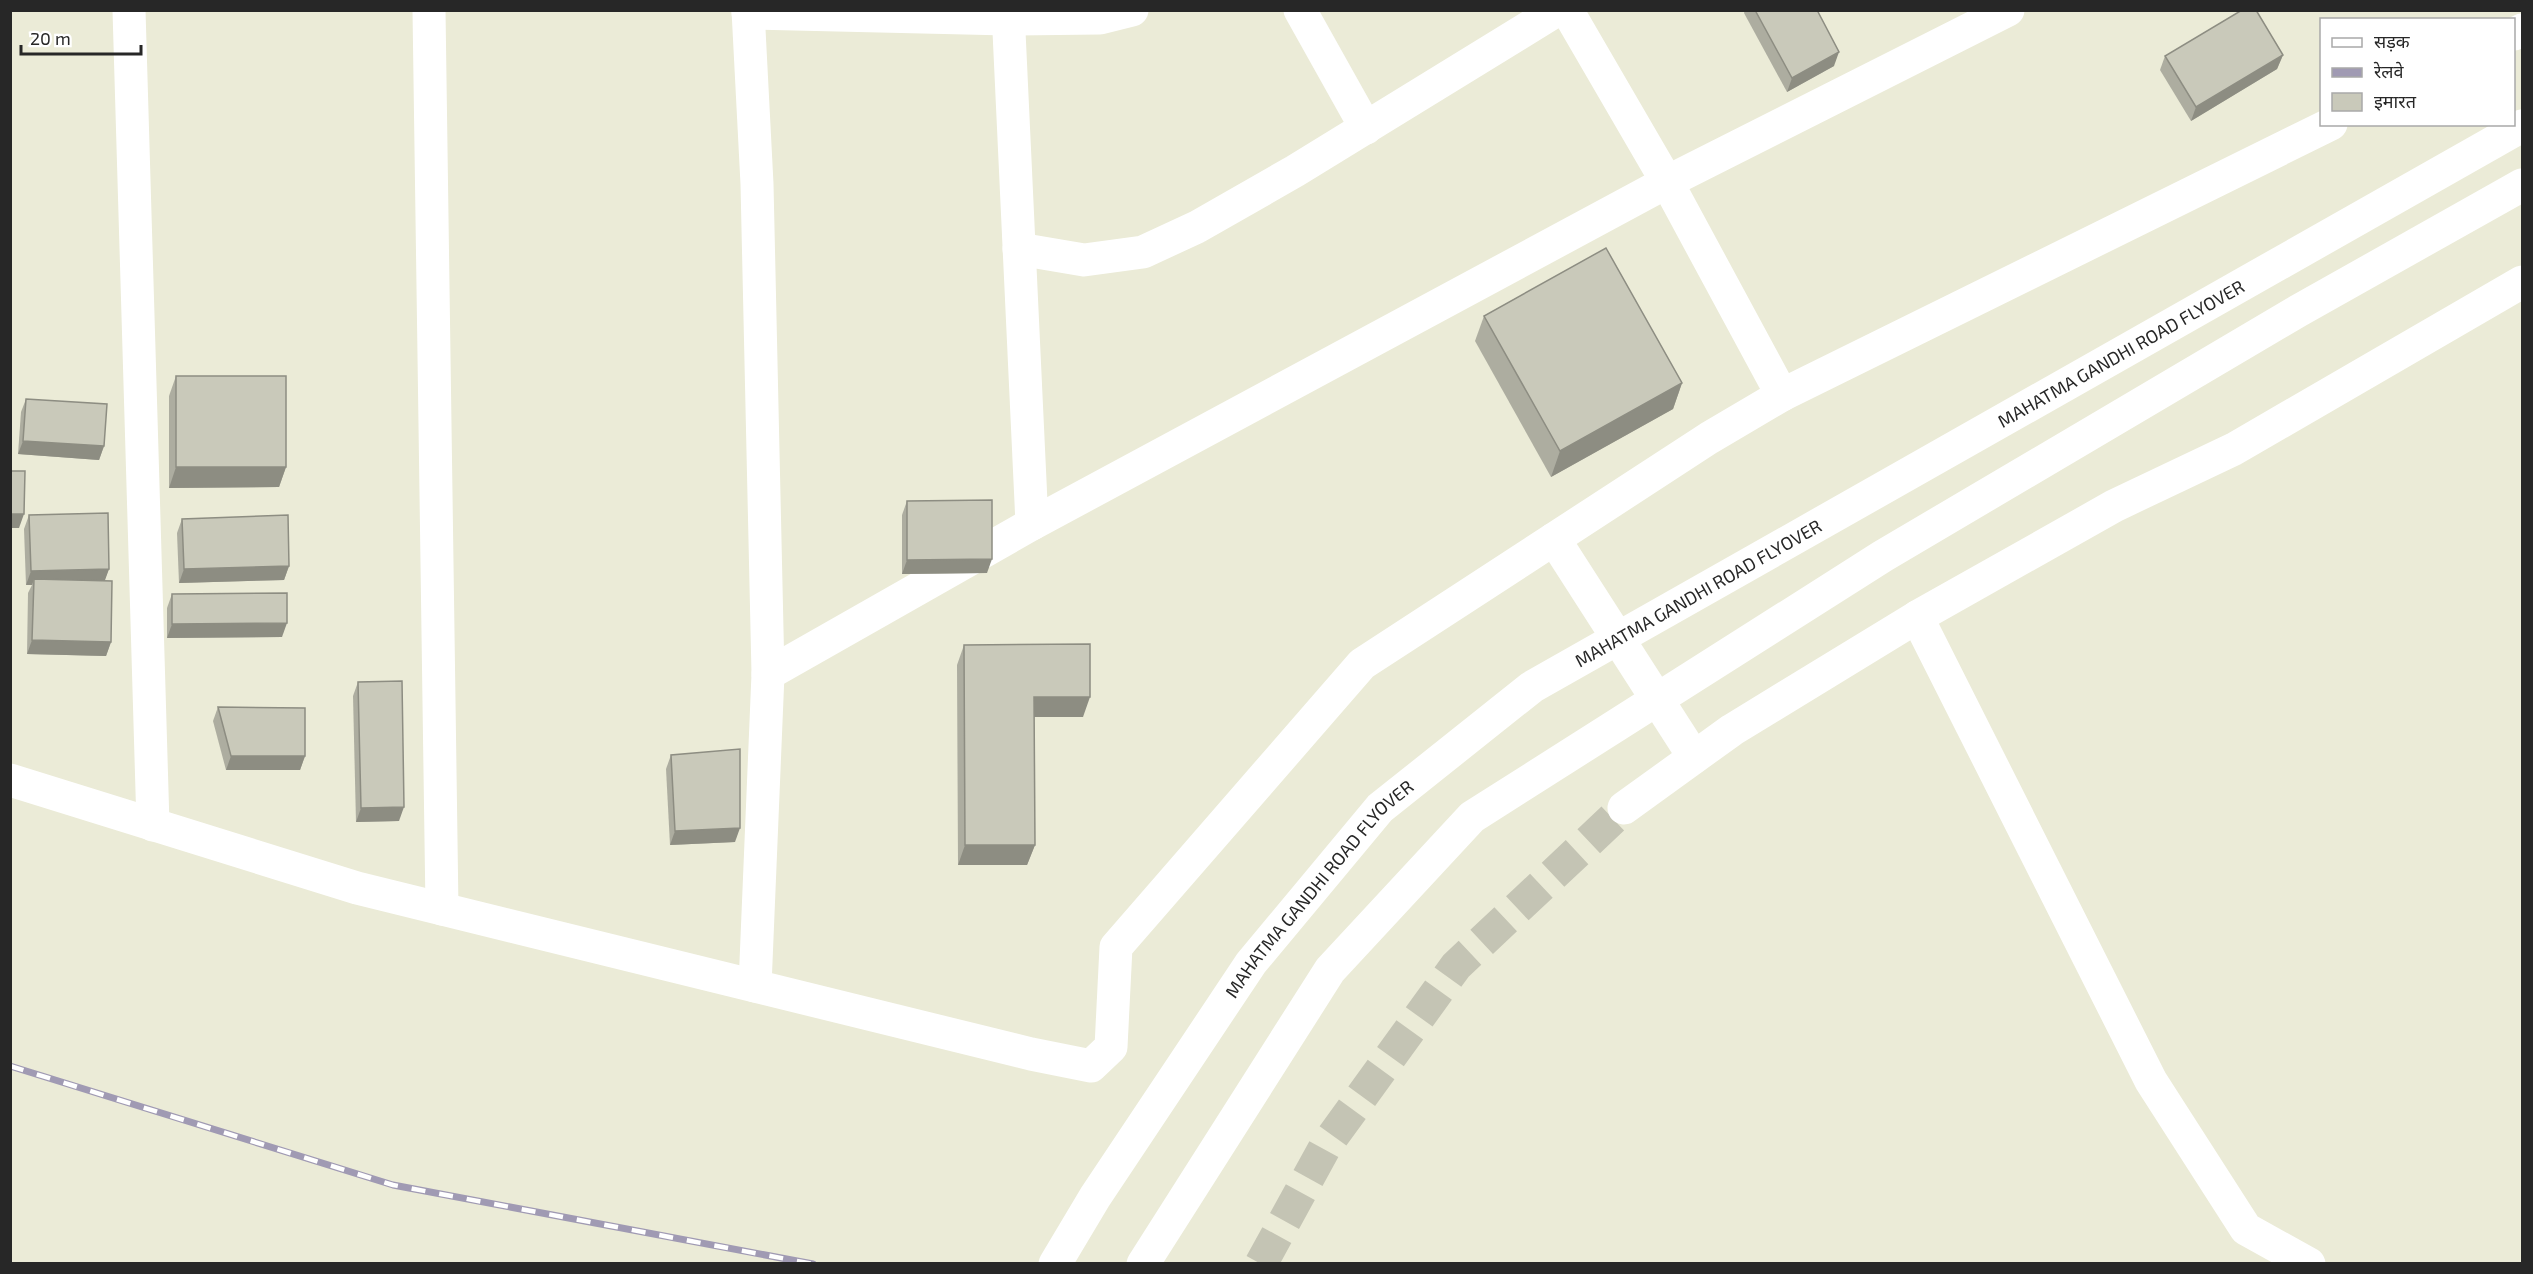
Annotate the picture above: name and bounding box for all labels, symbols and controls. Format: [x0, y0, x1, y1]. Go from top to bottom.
scale bar [21, 18, 141, 56]
legend [2320, 18, 2515, 126]
text: 20 m [30, 27, 71, 49]
text: सड़क [2374, 30, 2411, 52]
text: रेलवे [2373, 60, 2405, 82]
text: इमारत [2374, 90, 2417, 112]
street label: MAHATMA GANDHI ROAD FLYOVER [1994, 275, 2248, 432]
street label: MAHATMA GANDHI ROAD FLYOVER [1571, 514, 1825, 671]
street label: MAHATMA GANDHI ROAD FLYOVER [1220, 775, 1417, 1002]

